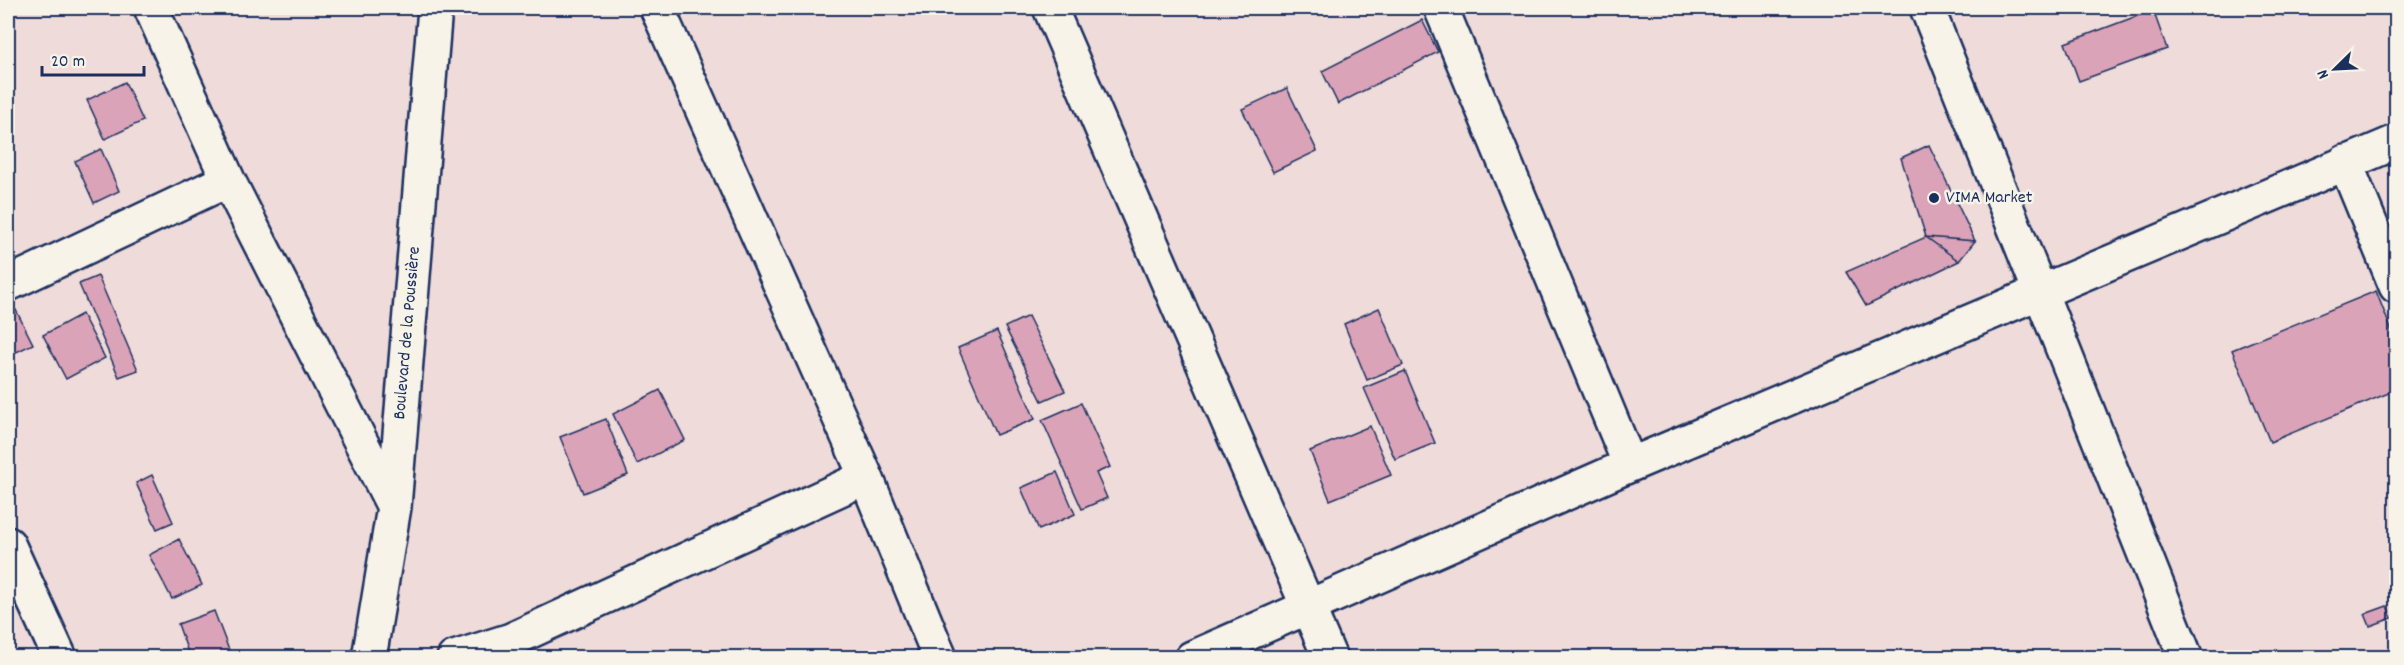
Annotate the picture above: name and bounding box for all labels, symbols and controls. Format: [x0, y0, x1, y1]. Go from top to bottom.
scale bar [42, 39, 144, 77]
north arrow [2305, 39, 2365, 99]
text: 20 m [51, 50, 85, 75]
text: N [2311, 66, 2336, 82]
place label: VIMA Market [1946, 186, 2033, 211]
marker: VIMA Market [1927, 191, 1941, 205]
street label: Boulevard de la Poussière [388, 245, 428, 421]

